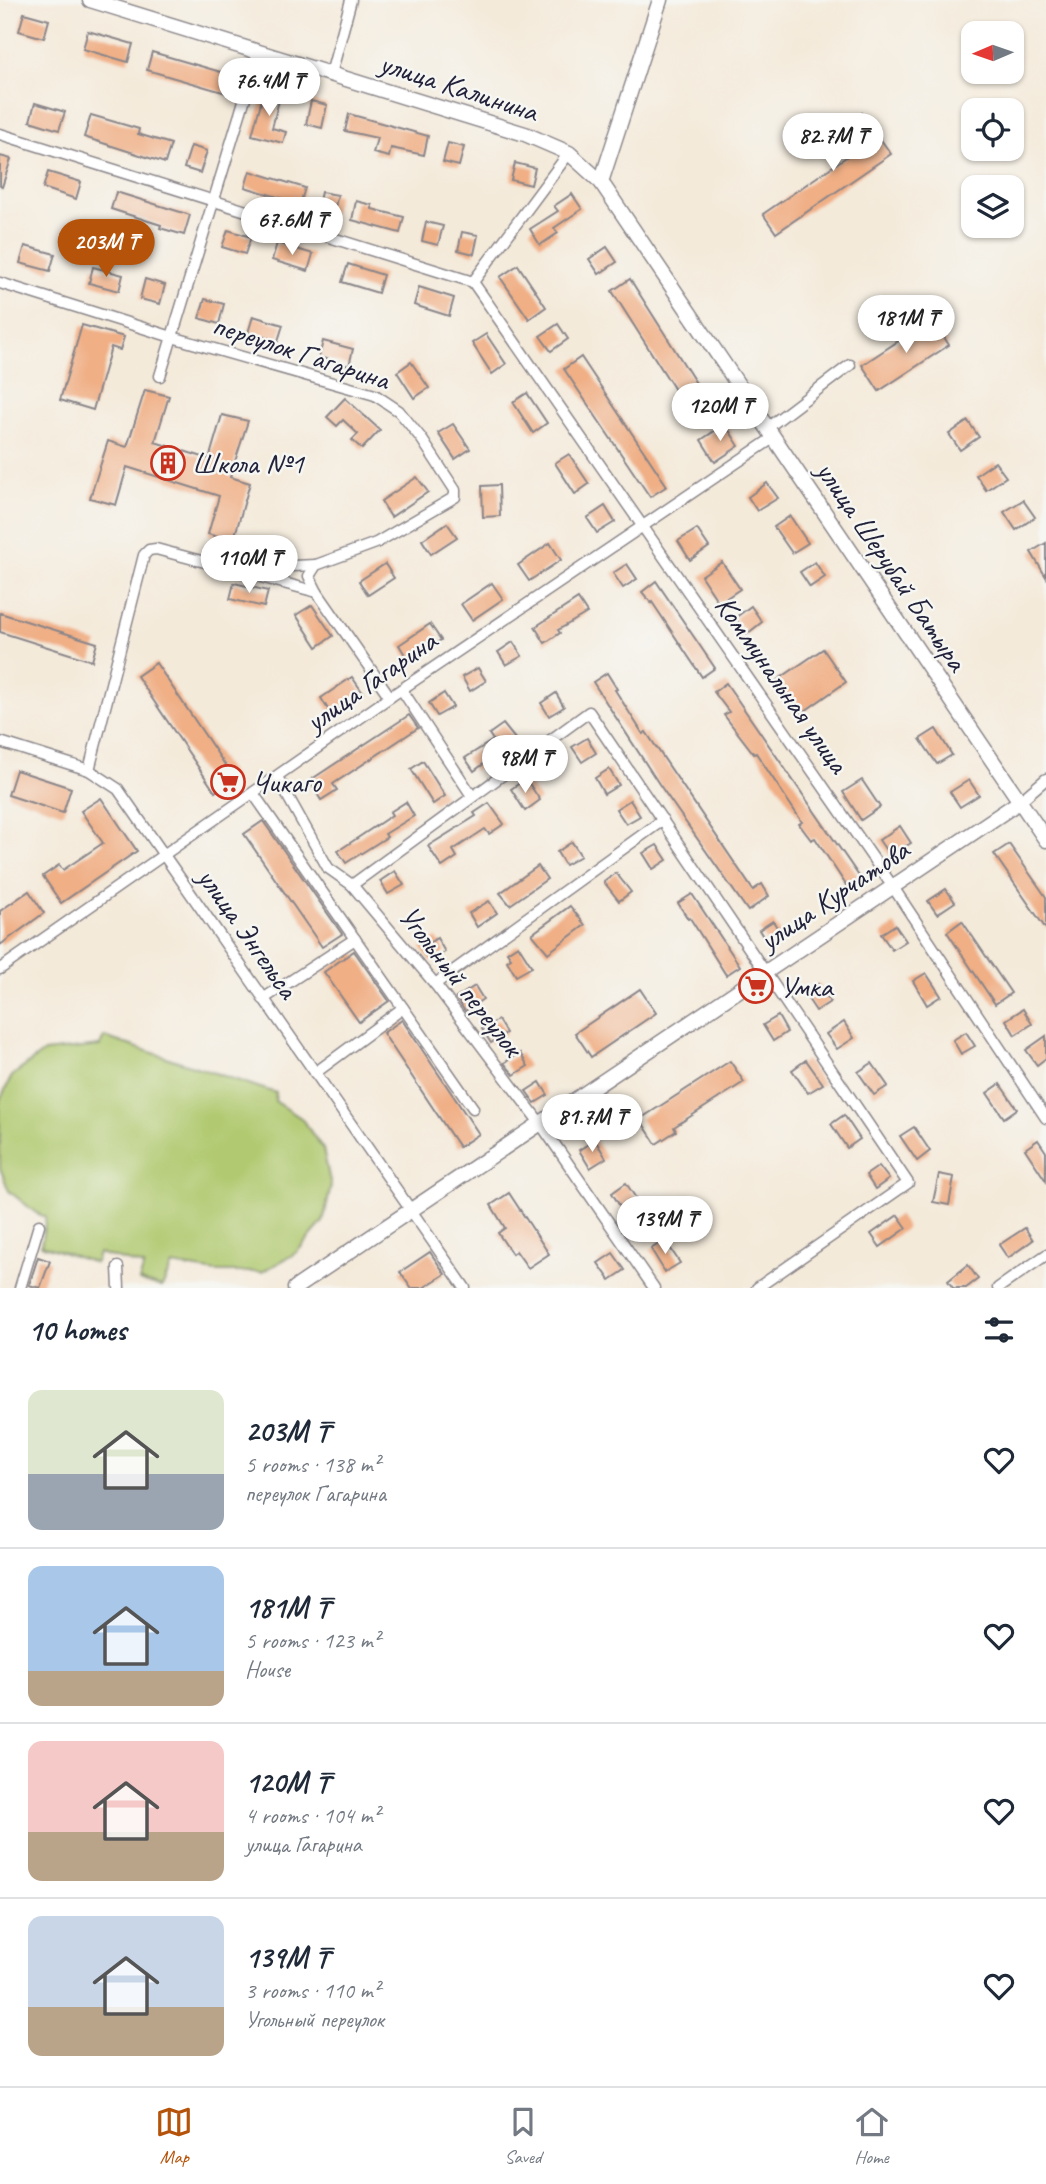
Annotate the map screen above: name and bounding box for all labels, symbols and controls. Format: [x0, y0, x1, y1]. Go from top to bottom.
north arrow [961, 21, 1024, 84]
map controls [961, 21, 1024, 238]
street label: улица Калинина [373, 43, 545, 131]
pin: 76.4M ₸ [204, 58, 334, 118]
text: 76.4M ₸ [234, 66, 304, 95]
button: locate [961, 98, 1024, 161]
pin: 82.7M ₸ [768, 114, 898, 173]
text: 82.7M ₸ [798, 121, 868, 150]
button: layers [961, 175, 1024, 238]
pin: 67.6M ₸ [227, 198, 357, 257]
text: 67.6M ₸ [257, 205, 327, 234]
pin: 203M ₸ [49, 219, 163, 279]
text: 203M ₸ [74, 227, 138, 256]
pin: 181M ₸ [849, 296, 963, 355]
text: 181M ₸ [874, 303, 938, 332]
street label: переулок Гагарина [208, 306, 396, 399]
pin: 120M ₸ [663, 384, 777, 443]
text: 120M ₸ [688, 391, 752, 420]
building icon: Школа №1 [149, 444, 187, 482]
place label: Школа №1 [192, 444, 305, 482]
street label: улица Шерубай Батыра [807, 452, 977, 680]
pin: 110M ₸ [192, 536, 306, 595]
text: 110M ₸ [217, 543, 281, 572]
street label: Коммунальная улица [707, 588, 858, 782]
street label: улица Гагарина [296, 621, 446, 741]
pin: 98M ₸ [476, 736, 574, 795]
text: 98M ₸ [498, 743, 552, 772]
supermarket icon: Чикаго [209, 763, 247, 801]
place label: Чикаго [252, 763, 322, 801]
street label: улица Курчатова [750, 830, 918, 960]
street label: улица Энгельса [188, 859, 308, 1007]
street label: Угольный переулок [390, 898, 533, 1066]
supermarket icon: Умка [737, 967, 775, 1005]
place label: Умка [780, 967, 835, 1005]
pin: 81.7M ₸ [527, 1094, 657, 1154]
text: 81.7M ₸ [557, 1102, 627, 1131]
pin: 139M ₸ [608, 1196, 722, 1256]
text: 139M ₸ [633, 1204, 697, 1233]
text: 10 homes [28, 1311, 126, 1349]
icon: filters [980, 1311, 1018, 1349]
text: 203M ₸ [245, 1412, 329, 1450]
icon: home [84, 1418, 168, 1502]
icon: heart [980, 1441, 1018, 1479]
text: 5 rooms · 138 m² [245, 1450, 380, 1479]
text: переулок Гагарина [245, 1479, 386, 1508]
text: 181M ₸ [245, 1588, 329, 1626]
icon: home [84, 1594, 168, 1678]
icon: heart [980, 1617, 1018, 1655]
text: 5 rooms · 123 m² [245, 1626, 380, 1655]
text: House [245, 1655, 290, 1684]
text: 120M ₸ [245, 1763, 329, 1801]
icon: home [84, 1769, 168, 1853]
icon: heart [980, 1792, 1018, 1830]
text: 4 rooms · 104 m² [245, 1801, 380, 1830]
text: улица Гагарина [245, 1830, 361, 1859]
text: 139M ₸ [245, 1938, 329, 1976]
icon: home [84, 1944, 168, 2028]
icon: heart [980, 1967, 1018, 2005]
text: 3 rooms · 110 m² [245, 1976, 380, 2005]
text: Угольный переулок [245, 2005, 384, 2034]
tab: Map [155, 2103, 193, 2169]
tab: Saved [504, 2103, 542, 2169]
tab: Home [853, 2103, 891, 2169]

